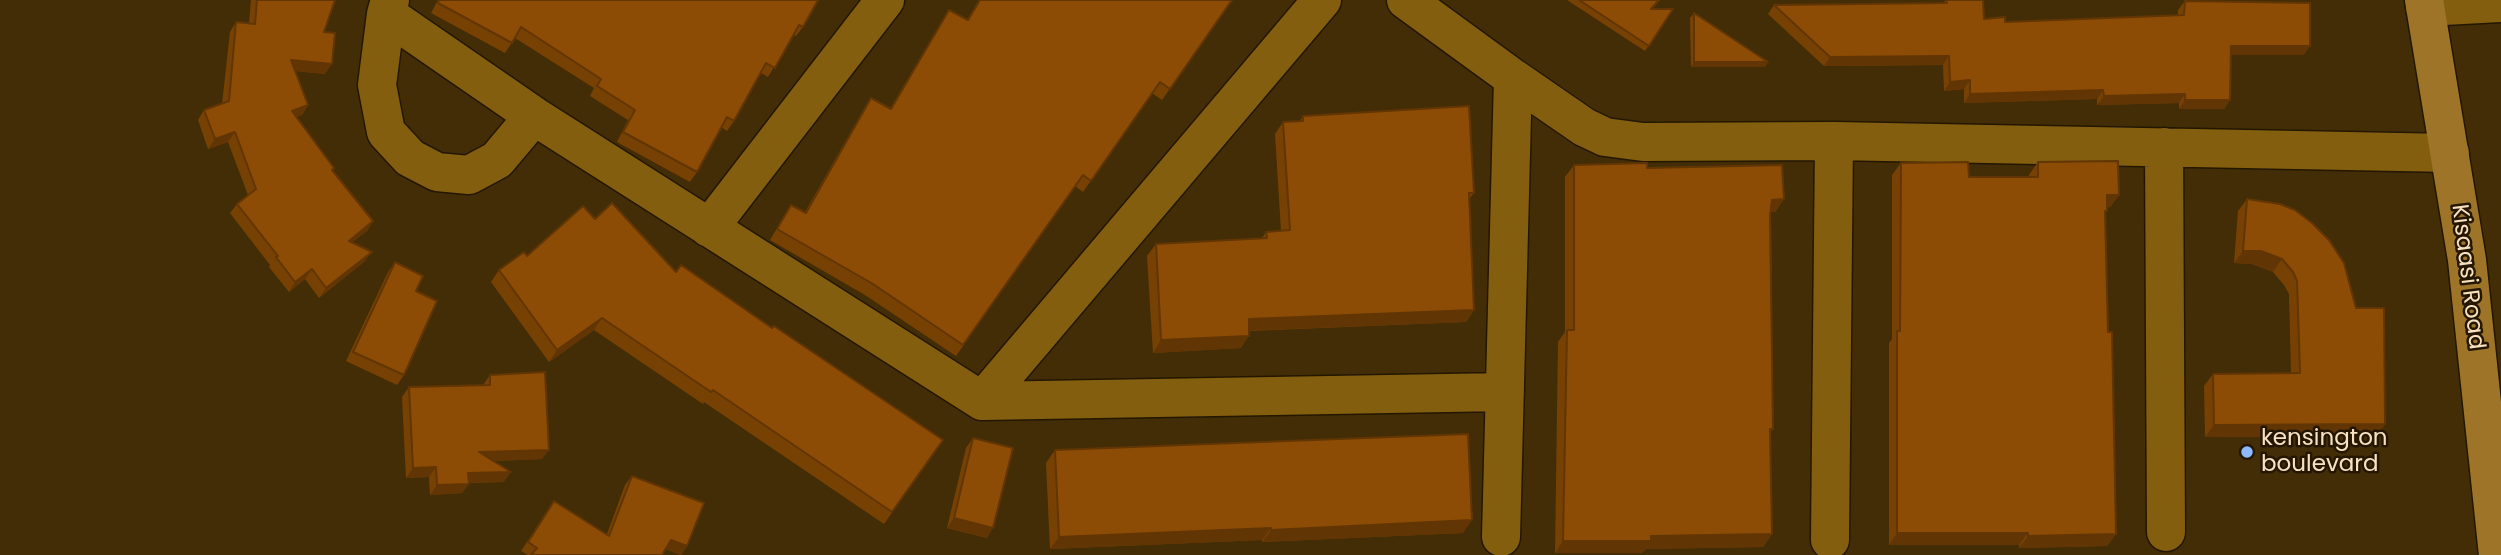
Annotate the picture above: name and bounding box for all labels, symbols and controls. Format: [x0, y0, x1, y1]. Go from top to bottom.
street label: Kisaasi Road [2444, 203, 2490, 351]
place label: kensington boulevard [2261, 425, 2388, 479]
marker: kensington boulevard [2239, 444, 2255, 460]

